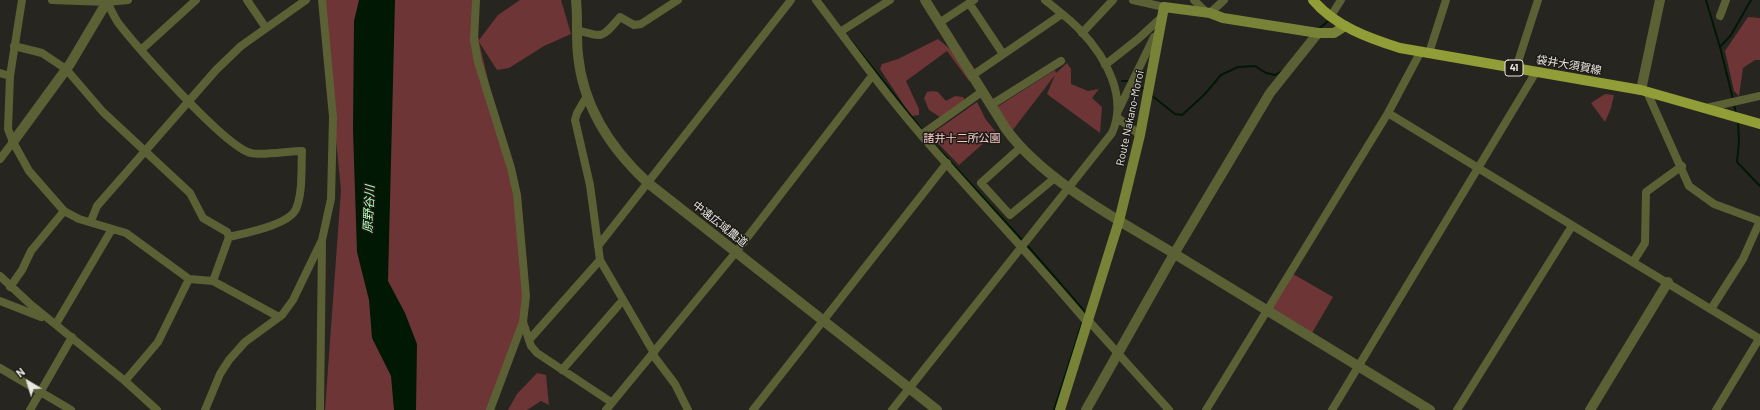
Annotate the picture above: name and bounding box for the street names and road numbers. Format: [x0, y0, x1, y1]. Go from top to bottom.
street label: 袋井大須賀線 [1535, 53, 1603, 77]
road number: 41 [1505, 60, 1523, 76]
street label: Route Nakano-Moroi [1113, 69, 1147, 167]
street label: 中遠広域農道 [690, 198, 750, 250]

